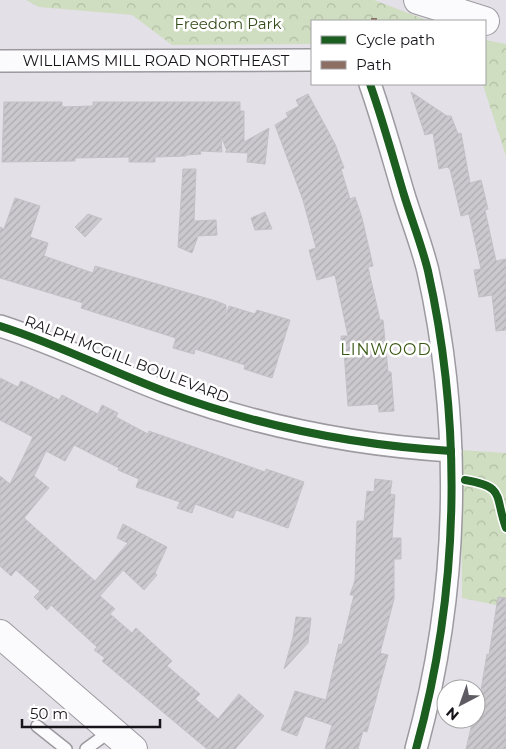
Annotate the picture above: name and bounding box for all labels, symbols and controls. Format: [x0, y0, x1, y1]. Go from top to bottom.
park label: Freedom Park [175, 14, 282, 33]
legend [311, 20, 486, 85]
text: Cycle path [356, 30, 435, 49]
street label: WILLIAMS MILL ROAD NORTHEAST [23, 51, 290, 70]
text: Path [356, 55, 392, 74]
street label: RALPH MCGILL BOULEVARD [22, 311, 232, 407]
district label: LINWOOD [340, 340, 432, 359]
north arrow [436, 679, 486, 729]
scale bar [22, 696, 160, 728]
text: N [442, 703, 463, 724]
text: 50 m [30, 704, 68, 723]

